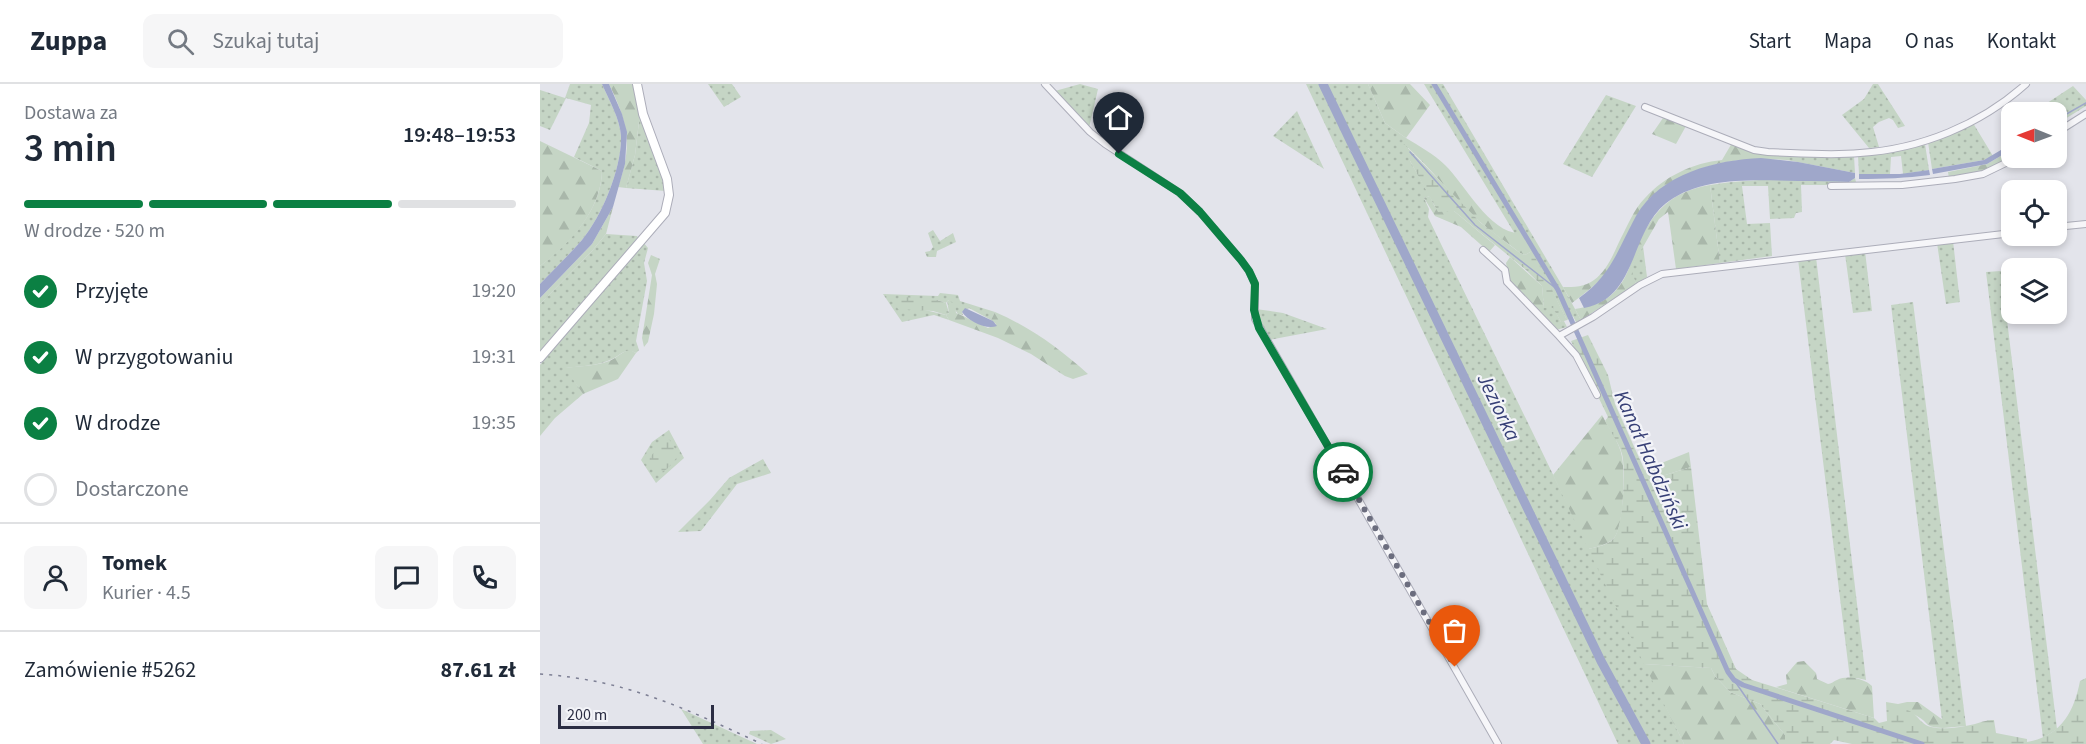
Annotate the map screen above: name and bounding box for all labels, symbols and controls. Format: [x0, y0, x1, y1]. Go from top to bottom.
search box [143, 14, 563, 68]
text: Zuppa [30, 21, 107, 61]
icon: search [164, 25, 197, 58]
text: Szukaj tutaj [212, 25, 320, 57]
text: Start [1749, 26, 1791, 56]
text: Mapa [1824, 26, 1872, 56]
text: O nas [1905, 26, 1954, 56]
text: Kontakt [1987, 26, 2056, 56]
pin [1093, 92, 1144, 154]
text: Dostawa za [24, 99, 118, 127]
icon: home [1102, 101, 1135, 134]
north arrow [2001, 102, 2067, 168]
map controls [2001, 102, 2067, 324]
text: 19:48–19:53 [403, 119, 516, 151]
text: 3 min [24, 121, 117, 177]
button: locate [2001, 180, 2067, 246]
text: W drodze · 520 m [24, 217, 165, 245]
button: layers [2001, 258, 2067, 324]
icon: check [24, 275, 57, 308]
text: Przyjęte [75, 275, 149, 307]
text: 19:20 [471, 277, 516, 305]
icon: check [24, 341, 57, 374]
text: W przygotowaniu [75, 341, 233, 373]
text: 19:31 [471, 343, 516, 371]
water label: Jeziorka [1469, 367, 1528, 446]
water label: Kanał Habdziński [1607, 385, 1696, 536]
icon: check [24, 407, 57, 440]
text: W drodze [75, 407, 161, 439]
text: 19:35 [471, 409, 516, 437]
courier [1313, 442, 1373, 502]
icon: car [1327, 456, 1360, 489]
text: Dostarczone [75, 473, 189, 505]
button: person [24, 546, 87, 609]
button: chat [375, 546, 438, 609]
button: phone [453, 546, 516, 609]
text: Tomek [102, 547, 167, 579]
text: Kurier · 4.5 [102, 579, 191, 607]
pin [1429, 605, 1480, 667]
icon: bag [1438, 614, 1471, 647]
text: Zamówienie #5262 [24, 654, 196, 686]
text: 87.61 zł [441, 654, 516, 686]
scale bar [558, 702, 714, 730]
text: 200 m [567, 704, 607, 726]

